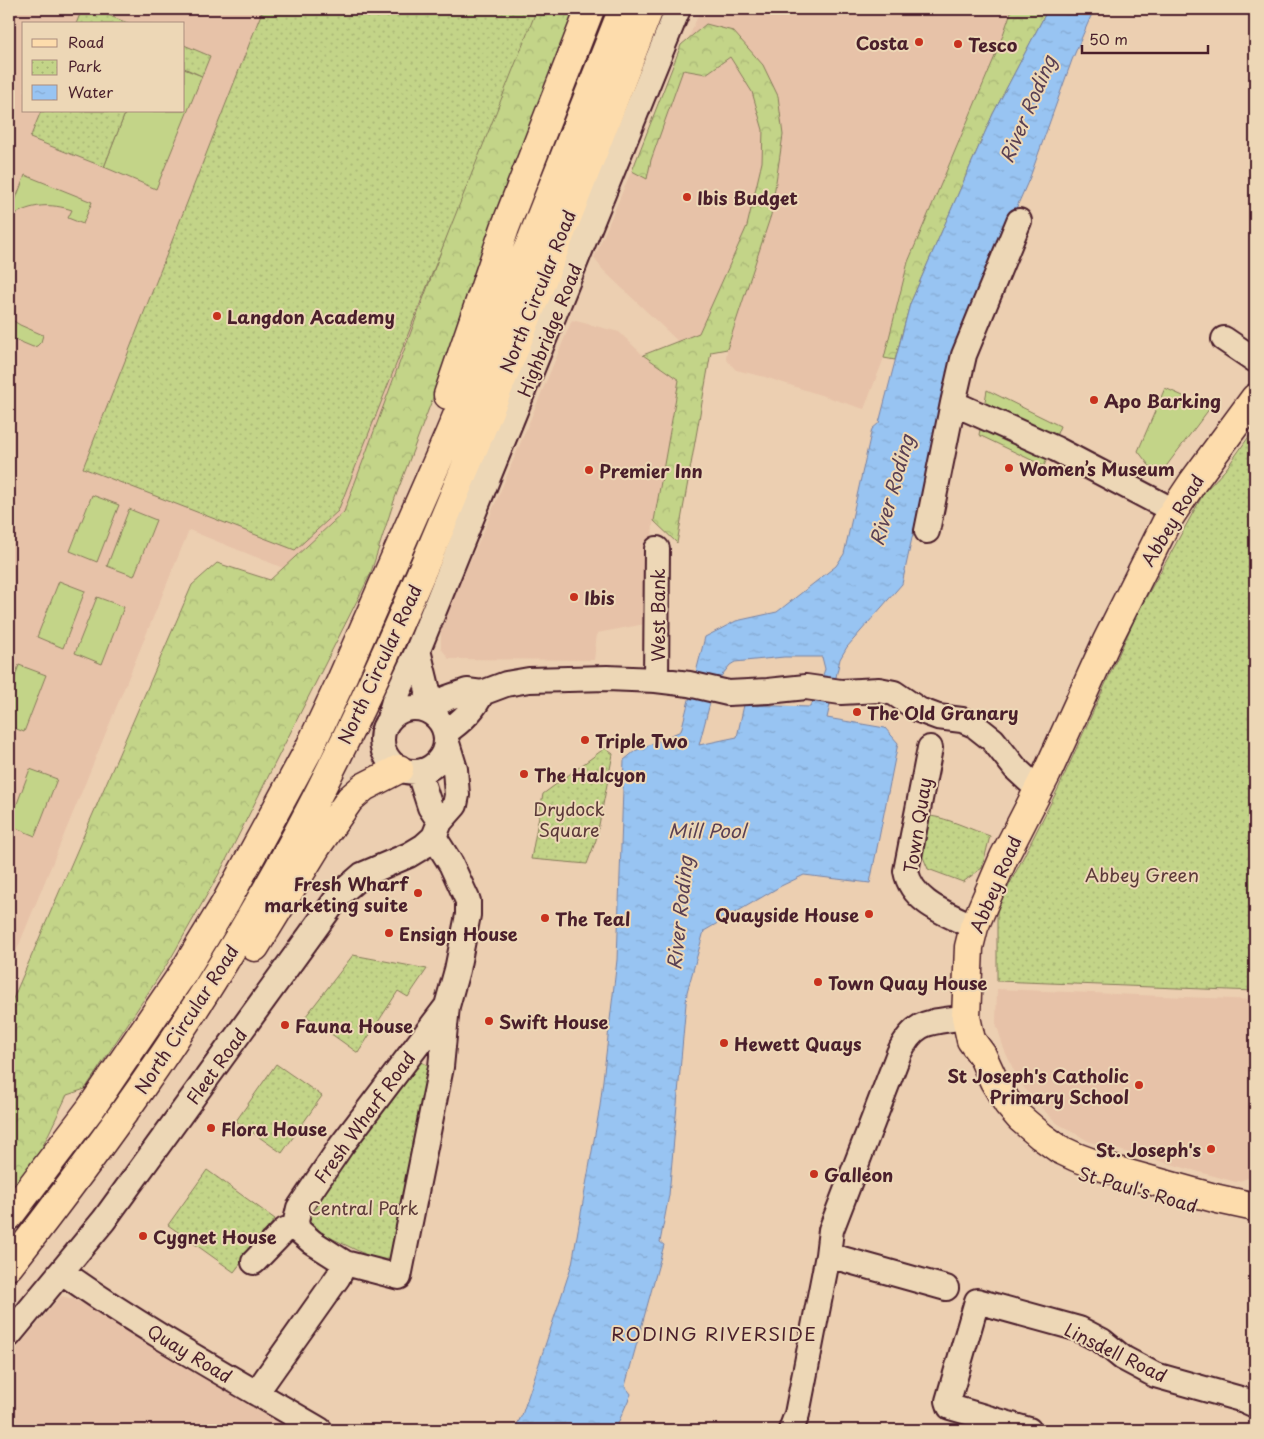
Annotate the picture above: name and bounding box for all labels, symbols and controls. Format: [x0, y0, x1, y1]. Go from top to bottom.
legend [22, 22, 185, 112]
scale bar [1082, 22, 1208, 54]
text: 50 m [1089, 27, 1128, 50]
place label: Costa [856, 29, 909, 56]
text: Road [68, 30, 104, 53]
place label: Tesco [968, 31, 1018, 58]
marker: Costa [913, 36, 925, 48]
marker: Tesco [952, 38, 964, 50]
water label: River Roding [992, 50, 1063, 167]
text: Park [68, 54, 102, 77]
text: Water [68, 80, 113, 103]
place label: Ibis Budget [697, 184, 798, 211]
marker: Ibis Budget [681, 191, 693, 203]
street label: North Circular Road [492, 206, 582, 376]
street label: Highbridge Road [510, 259, 588, 401]
place label: Langdon Academy [227, 303, 395, 330]
marker: Langdon Academy [211, 310, 223, 322]
place label: Apo Barking [1104, 387, 1221, 414]
marker: Apo Barking [1088, 394, 1100, 406]
water label: River Roding [862, 430, 920, 549]
place label: Women’s Museum [1019, 455, 1175, 482]
place label: Premier Inn [599, 457, 703, 484]
marker: Women’s Museum [1003, 462, 1015, 474]
marker: Premier Inn [583, 464, 595, 476]
street label: Abbey Road [1134, 469, 1210, 571]
street label: West Bank [644, 568, 671, 662]
street label: North Circular Road [330, 580, 428, 748]
place label: Ibis [584, 584, 615, 611]
marker: Ibis [568, 591, 580, 603]
place label: The Old Granary [867, 699, 1019, 726]
marker: The Old Granary [851, 706, 863, 718]
place label: Triple Two [595, 727, 688, 754]
marker: Triple Two [579, 734, 591, 746]
place label: The Halcyon [534, 761, 646, 788]
marker: The Halcyon [518, 768, 530, 780]
street label: Town Quay [896, 775, 938, 875]
park label: Drydock Square [533, 795, 605, 843]
water label: Mill Pool [668, 816, 748, 844]
street label: Abbey Road [962, 831, 1028, 937]
water label: River Roding [659, 854, 699, 971]
park label: Abbey Green [1085, 861, 1199, 888]
place label: Fresh Wharf marketing suite [264, 870, 409, 918]
marker: Fresh Wharf marketing suite [412, 887, 424, 899]
place label: Quayside House [715, 901, 859, 928]
place label: The Teal [555, 905, 630, 932]
marker: Quayside House [863, 908, 875, 920]
marker: The Teal [539, 912, 551, 924]
place label: Ensign House [399, 920, 518, 947]
marker: Ensign House [383, 927, 395, 939]
street label: North Circular Road [127, 939, 245, 1099]
place label: Town Quay House [828, 969, 988, 996]
marker: Town Quay House [812, 976, 824, 988]
place label: Swift House [499, 1008, 609, 1035]
place label: Fauna House [295, 1012, 413, 1039]
marker: Swift House [483, 1015, 495, 1027]
marker: Fauna House [279, 1019, 291, 1031]
street label: Fleet Road [179, 1022, 253, 1110]
place label: Hewett Quays [734, 1030, 862, 1057]
marker: Hewett Quays [718, 1037, 730, 1049]
street label: Fresh Wharf Road [307, 1045, 421, 1189]
place label: St Joseph's Catholic Primary School [947, 1062, 1129, 1110]
marker: St Joseph's Catholic Primary School [1133, 1079, 1145, 1091]
place label: Flora House [221, 1115, 327, 1142]
marker: Flora House [205, 1122, 217, 1134]
place label: St. Joseph's [1096, 1136, 1201, 1163]
marker: St. Joseph's [1205, 1143, 1217, 1155]
street label: St Paul's Road [1075, 1159, 1201, 1219]
place label: Galleon [824, 1161, 893, 1188]
marker: Galleon [808, 1168, 820, 1180]
park label: Central Park [307, 1194, 419, 1221]
place label: Cygnet House [153, 1223, 277, 1250]
marker: Cygnet House [137, 1230, 149, 1242]
street label: Linsdell Road [1060, 1315, 1172, 1389]
street label: Quay Road [142, 1317, 238, 1389]
district label: RODING RIVERSIDE [611, 1319, 817, 1347]

